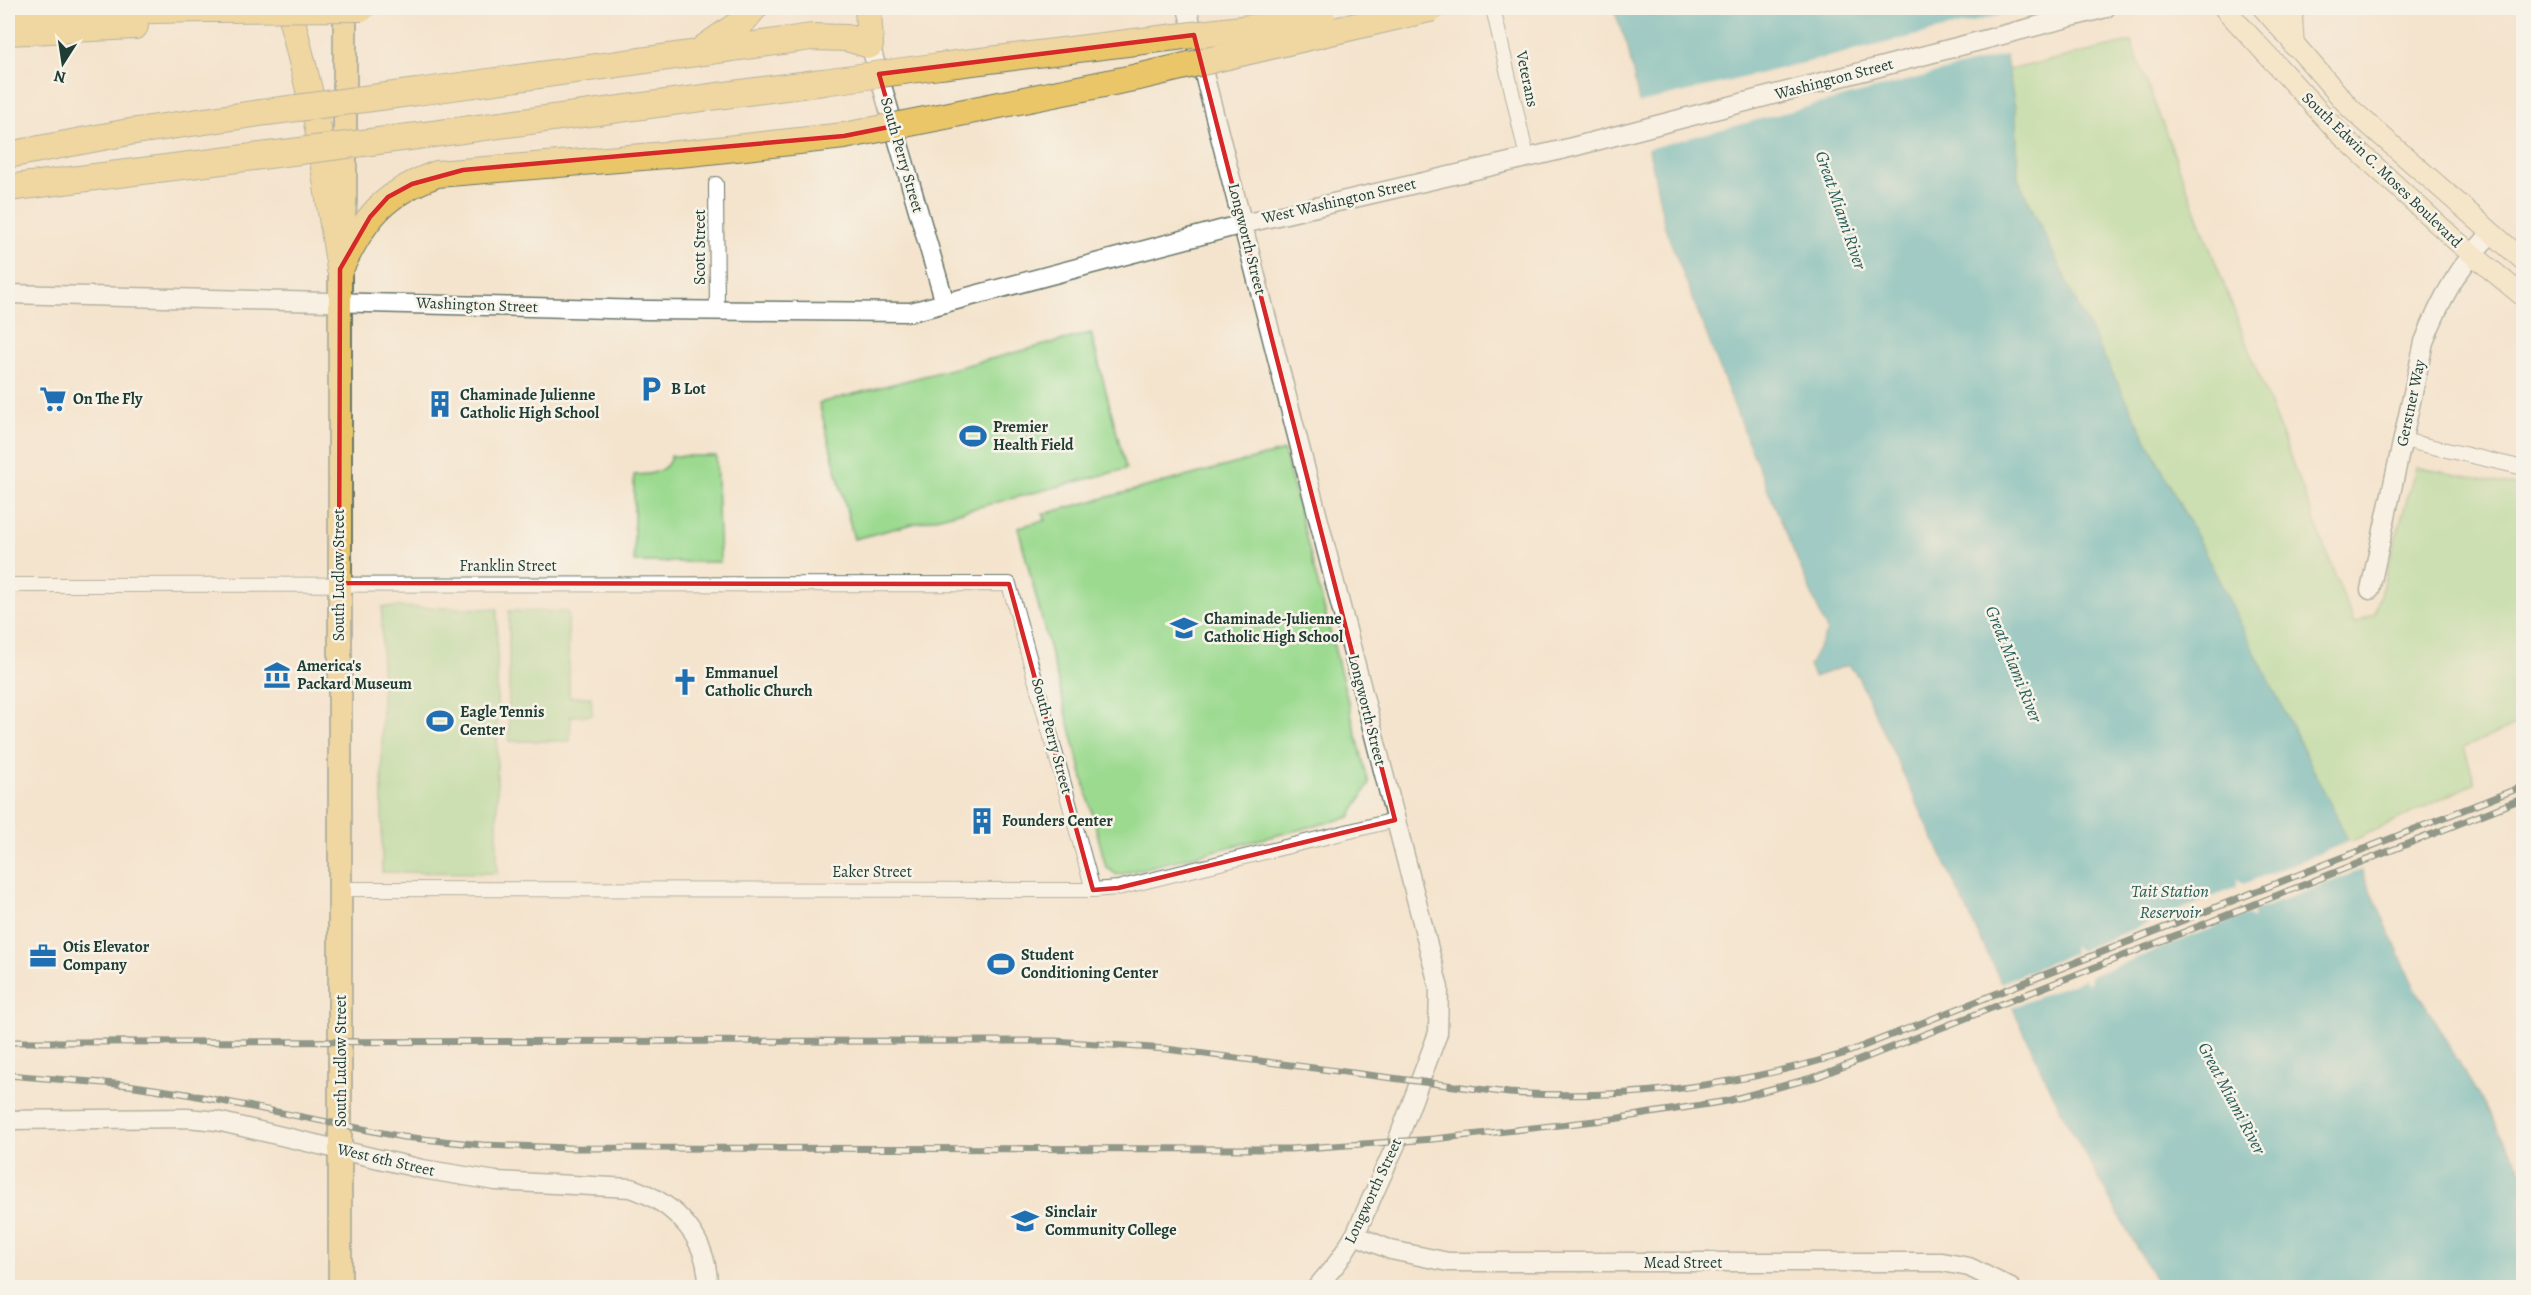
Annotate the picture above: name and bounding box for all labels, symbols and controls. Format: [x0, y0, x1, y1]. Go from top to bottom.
north arrow [33, 33, 93, 93]
street label: Veterans [1510, 48, 1544, 109]
street label: Washington Street [1771, 53, 1896, 106]
text: N [52, 65, 68, 89]
street label: South Edwin C. Moses Boulevard [2297, 87, 2467, 253]
street label: South Perry Street [875, 95, 929, 215]
water label: Great Miami River [1810, 148, 1873, 273]
street label: West Washington Street [1259, 173, 1418, 230]
street label: Longworth Street [1222, 181, 1272, 297]
street label: Scott Street [689, 209, 711, 285]
street label: Washington Street [415, 292, 538, 318]
street label: Gerstner Way [2391, 357, 2431, 449]
parking icon: B Lot [636, 374, 666, 404]
place label: B Lot [671, 378, 707, 400]
supermarket icon: On The Fly [38, 384, 68, 414]
place label: Chaminade Julienne Catholic High School [460, 384, 600, 424]
place label: On The Fly [73, 388, 143, 410]
building icon: Chaminade Julienne Catholic High School [425, 389, 455, 419]
place label: Premier Health Field [993, 416, 1074, 456]
sports icon: Premier Health Field [958, 421, 988, 451]
street label: South Ludlow Street [328, 509, 350, 641]
street label: Franklin Street [459, 555, 557, 577]
water label: Great Miami River [1980, 602, 2049, 727]
place label: Chaminade-Julienne Catholic High School [1204, 608, 1344, 648]
school or university icon: Chaminade-Julienne Catholic High School [1169, 613, 1199, 643]
street label: Longworth Street [1342, 652, 1392, 768]
place label: America's Packard Museum [296, 655, 413, 695]
museum icon: America's Packard Museum [262, 660, 292, 690]
place label: Emmanuel Catholic Church [705, 662, 813, 702]
church icon: Emmanuel Catholic Church [670, 667, 700, 697]
street label: South Perry Street [1026, 676, 1078, 796]
place label: Eagle Tennis Center [460, 701, 544, 741]
sports icon: Eagle Tennis Center [425, 706, 455, 736]
building icon: Founders Center [967, 806, 997, 836]
place label: Founders Center [1002, 810, 1113, 832]
street label: Eaker Street [832, 861, 912, 883]
water label: Tait Station Reservoir [2131, 879, 2209, 924]
place label: Otis Elevator Company [63, 936, 150, 976]
office icon: Otis Elevator Company [28, 941, 58, 971]
place label: Student Conditioning Center [1021, 944, 1159, 984]
sports icon: Student Conditioning Center [986, 949, 1016, 979]
street label: South Ludlow Street [330, 995, 352, 1127]
water label: Great Miami River [2192, 1038, 2272, 1159]
street label: Longworth Street [1339, 1135, 1407, 1247]
street label: West 6th Street [334, 1138, 437, 1182]
place label: Sinclair Community College [1045, 1201, 1177, 1241]
school or university icon: Sinclair Community College [1010, 1206, 1040, 1236]
street label: Mead Street [1644, 1252, 1722, 1274]

